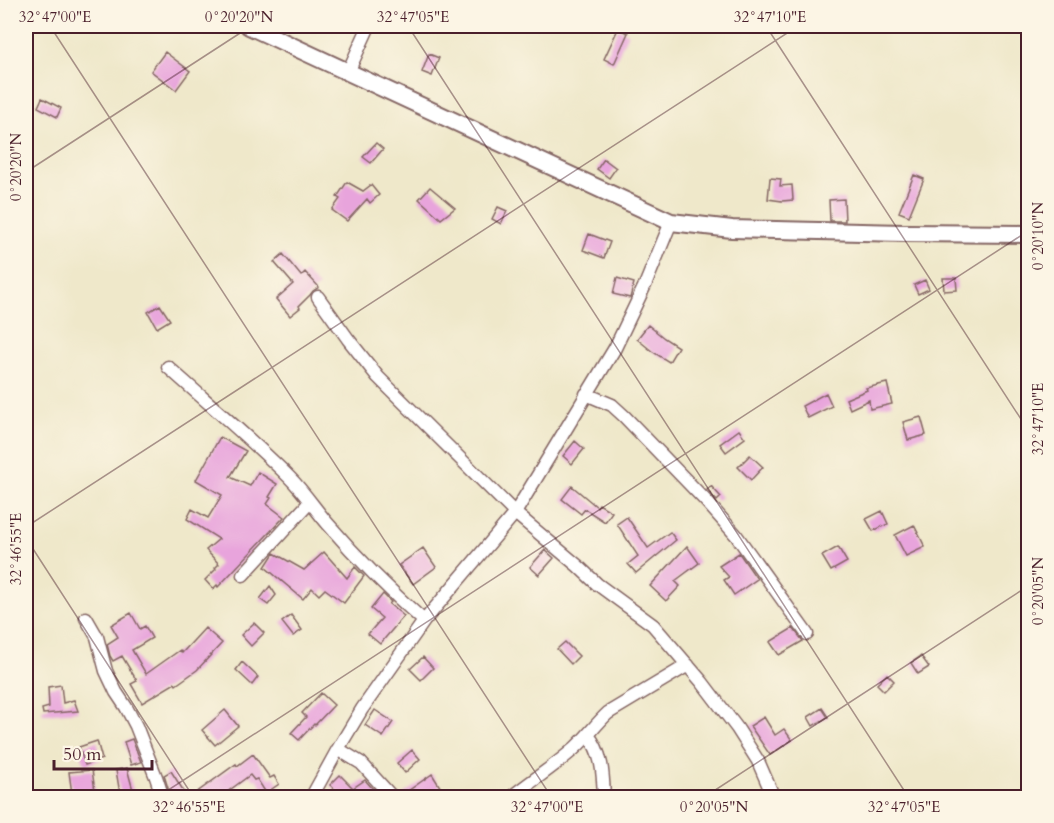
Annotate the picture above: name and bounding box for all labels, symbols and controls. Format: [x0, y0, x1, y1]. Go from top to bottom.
text: 32°47'00"E [19, 7, 91, 27]
text: 0°20'20"N [205, 7, 273, 27]
text: 32°47'05"E [377, 7, 449, 27]
text: 32°47'10"E [734, 7, 806, 27]
text: 0°20'20"N [6, 133, 26, 201]
text: 0°20'10"N [1028, 202, 1048, 270]
text: 32°47'10"E [1028, 383, 1048, 455]
text: 32°46'55"E [6, 513, 26, 585]
text: 0°20'05"N [1028, 557, 1048, 625]
scale bar [54, 733, 152, 771]
text: 50 m [63, 742, 102, 767]
text: 32°46'55"E [153, 797, 225, 817]
text: 32°47'00"E [511, 797, 583, 817]
text: 0°20'05"N [680, 797, 748, 817]
text: 32°47'05"E [868, 797, 940, 817]

